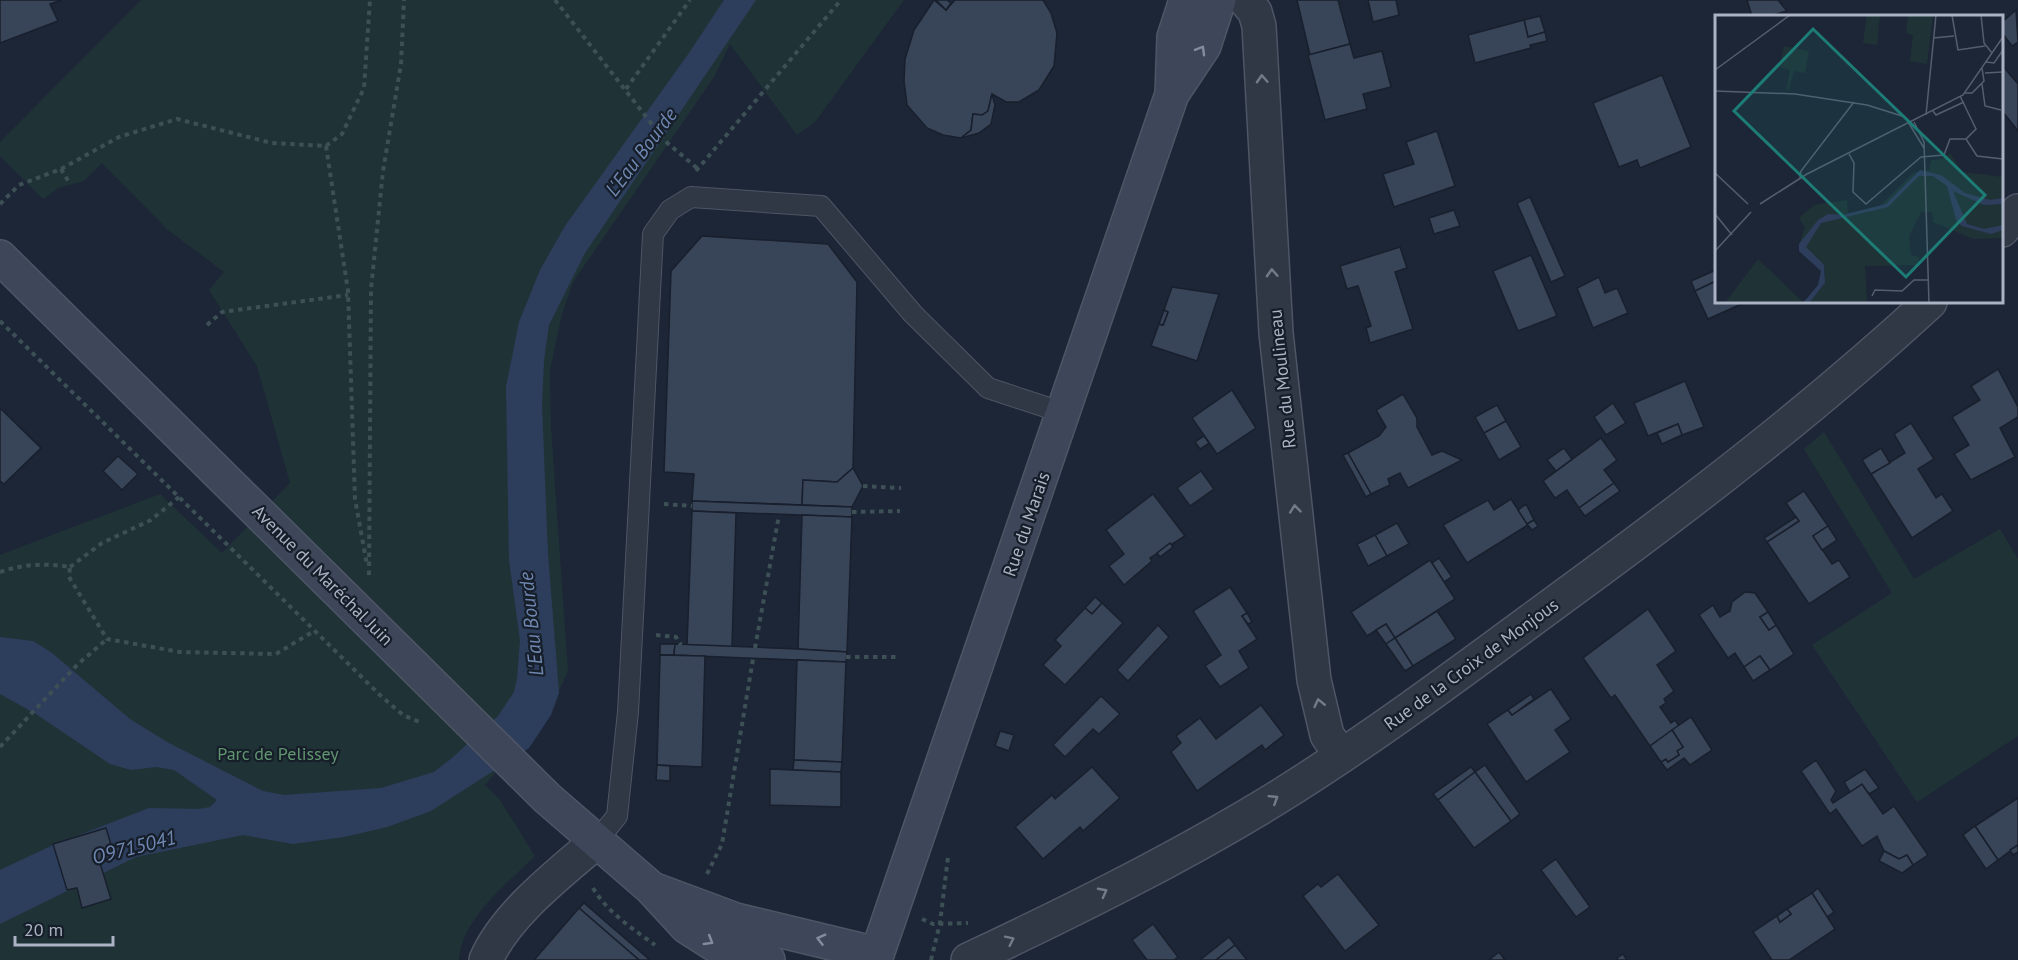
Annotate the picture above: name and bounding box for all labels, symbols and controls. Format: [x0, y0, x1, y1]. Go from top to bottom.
inset map [1715, 15, 2003, 303]
one-way arrow [1194, 46, 1205, 56]
one-way arrow [1255, 74, 1268, 83]
water label: L'Eau Bourde [599, 102, 683, 201]
one-way arrow [1266, 269, 1279, 278]
street label: Rue du Moulineau [1263, 308, 1301, 450]
street label: Rue du Marais [997, 469, 1055, 579]
street label: Avenue du Maréchal Juin [248, 500, 398, 650]
one-way arrow [1289, 505, 1302, 514]
water label: L'Eau Bourde [513, 570, 549, 677]
street label: Rue de la Croix de Monjous [1379, 593, 1563, 735]
one-way arrow [1314, 698, 1327, 708]
park label: Parc de Pelissey [217, 742, 339, 765]
one-way arrow [1268, 794, 1278, 806]
water label: O9715041 [89, 824, 179, 870]
one-way arrow [1097, 888, 1108, 899]
scale bar [15, 909, 112, 947]
text: 20 m [24, 918, 63, 941]
one-way arrow [703, 933, 714, 945]
one-way arrow [816, 934, 826, 947]
one-way arrow [1003, 936, 1014, 947]

